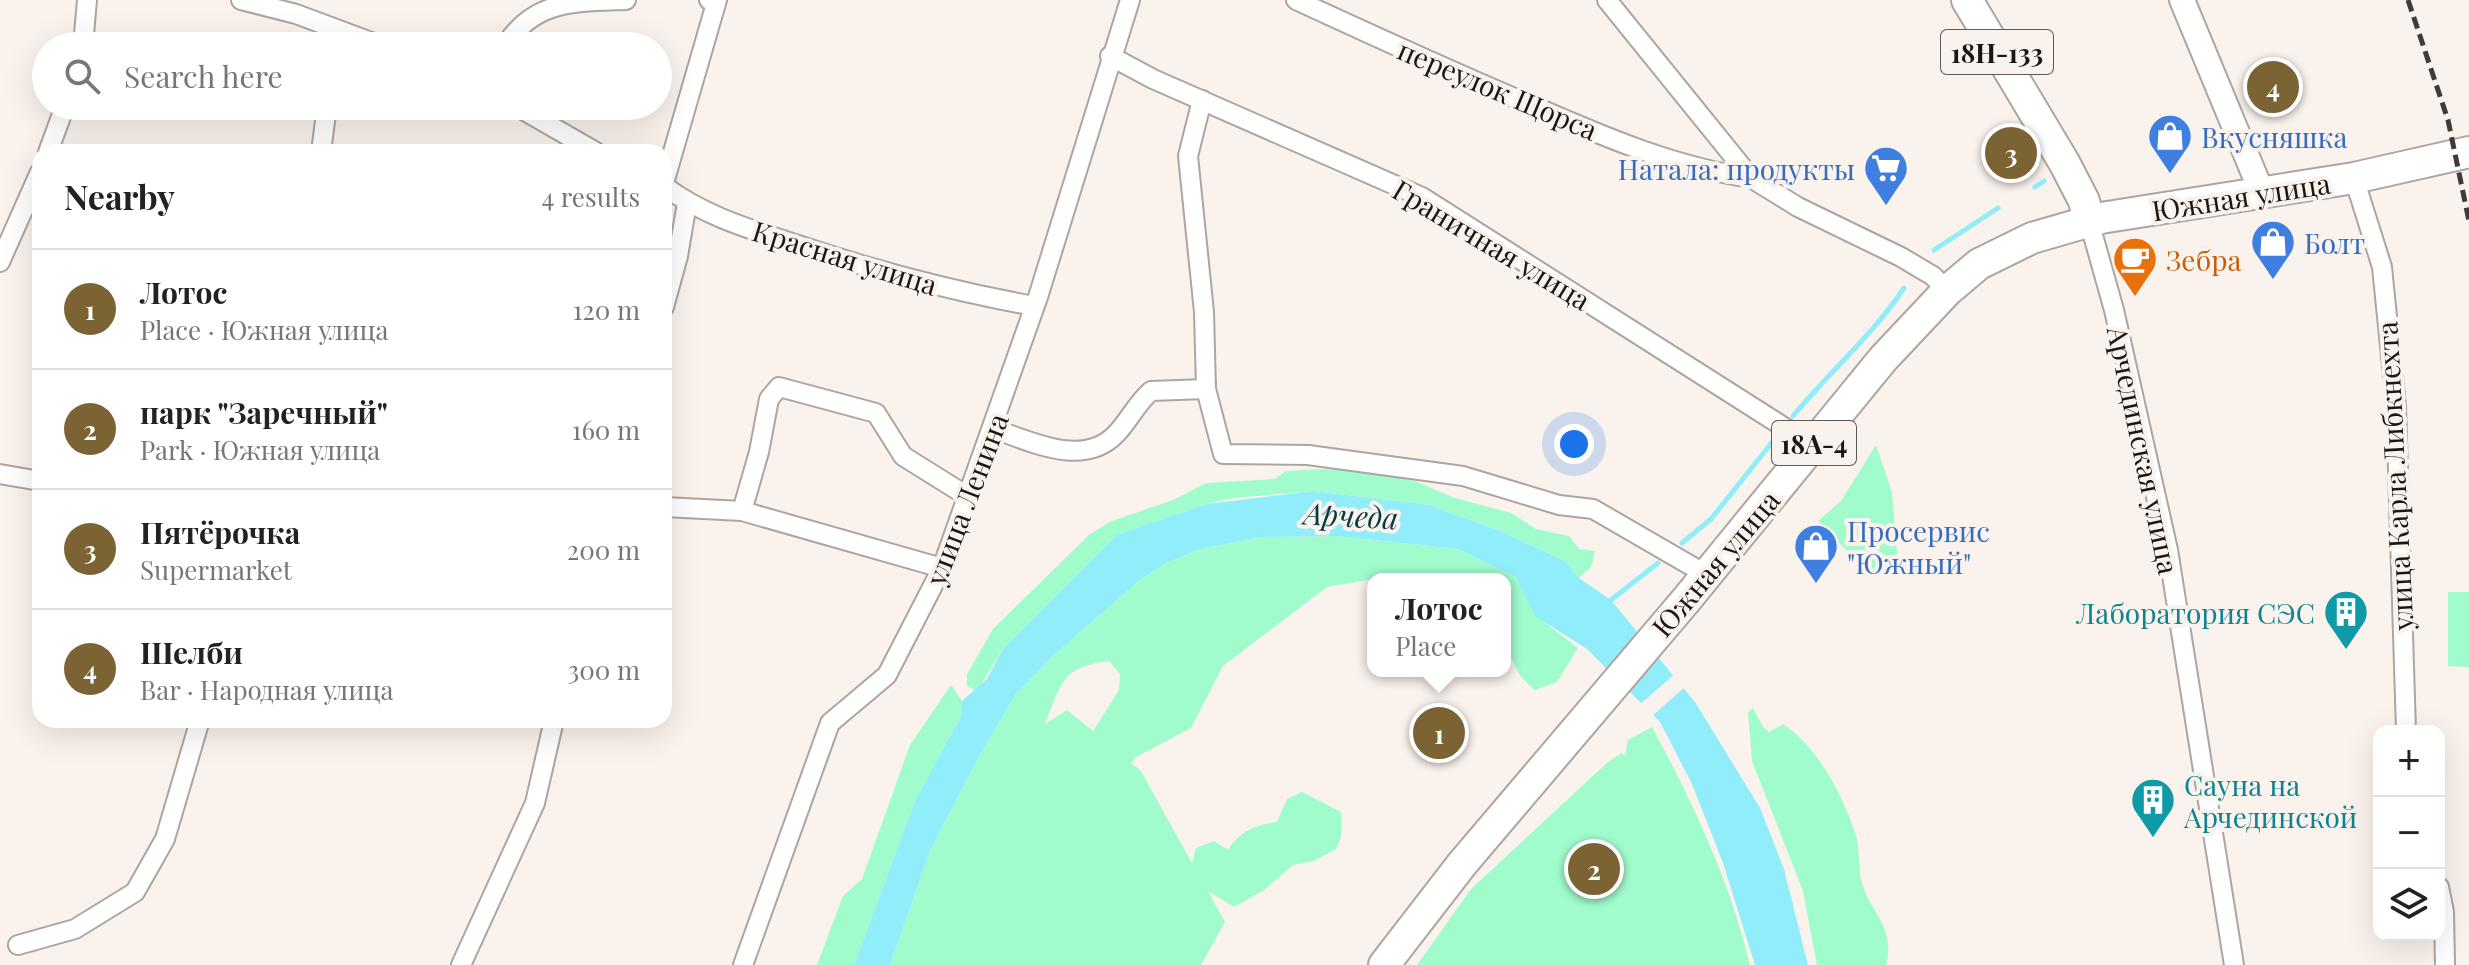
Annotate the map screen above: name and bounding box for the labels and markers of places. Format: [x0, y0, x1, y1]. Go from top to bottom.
pin: 4 [2247, 57, 2299, 117]
shop icon: Вкусняшка [2146, 112, 2194, 175]
place label: Вкусняшка [2201, 118, 2348, 155]
pin: 3 [1985, 123, 2037, 183]
supermarket icon: Натала: продукты [1862, 144, 1910, 207]
place label: Натала: продукты [1618, 150, 1855, 187]
shop icon: Болт [2249, 218, 2297, 281]
place label: Болт [2304, 224, 2365, 261]
cafe icon: Зебра [2111, 235, 2159, 298]
place label: Зебра [2166, 241, 2242, 278]
place label: Просервис "Южный" [1847, 512, 1990, 581]
shop icon: Просервис "Южный" [1792, 522, 1840, 585]
building icon: Лаборатория СЭС [2322, 588, 2370, 651]
place label: Лаборатория СЭС [2075, 594, 2315, 631]
pin: 1 [1413, 703, 1465, 763]
place label: Сауна на Арчединской [2183, 766, 2357, 835]
building icon: Сауна на Арчединской [2129, 776, 2177, 839]
pin: 2 [1568, 839, 1620, 899]

